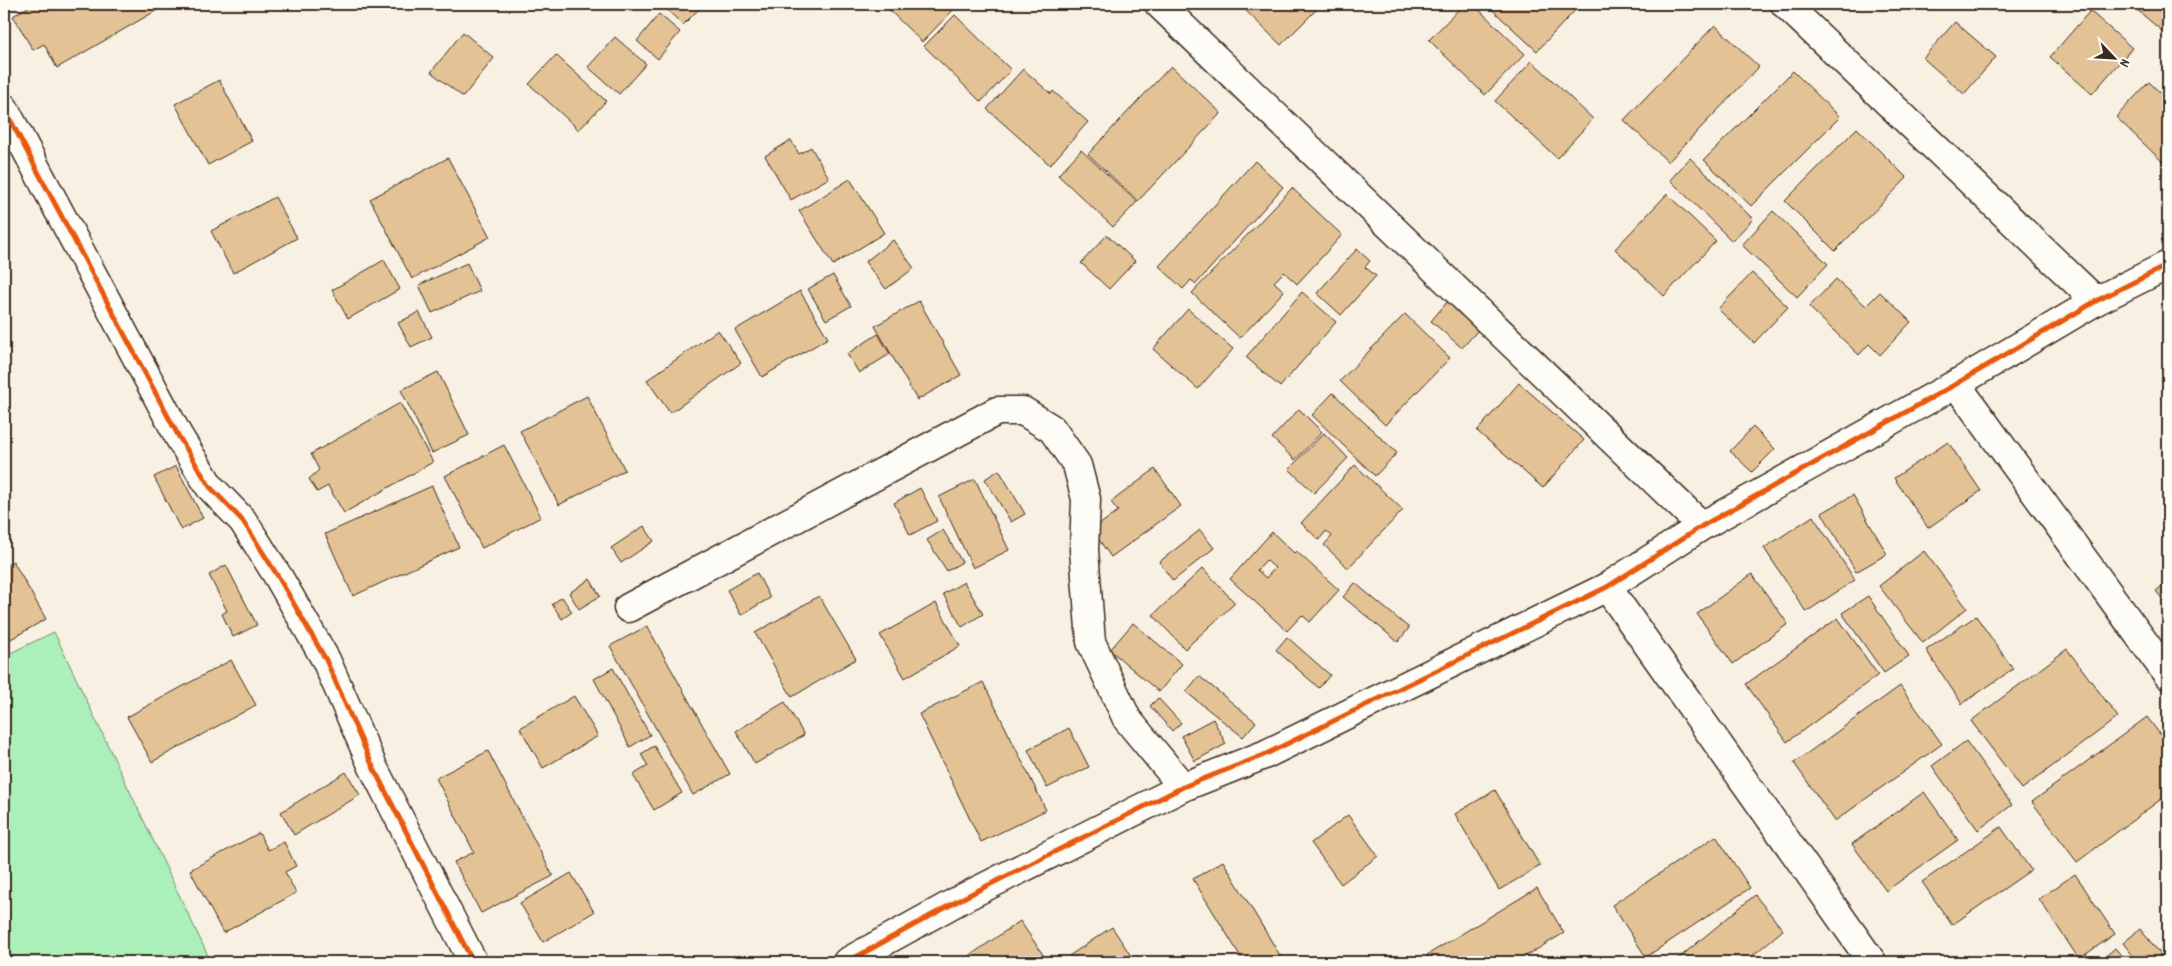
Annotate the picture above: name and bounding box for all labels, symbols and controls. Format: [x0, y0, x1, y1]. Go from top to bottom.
north arrow [2090, 32, 2140, 82]
text: N [2113, 55, 2134, 70]

